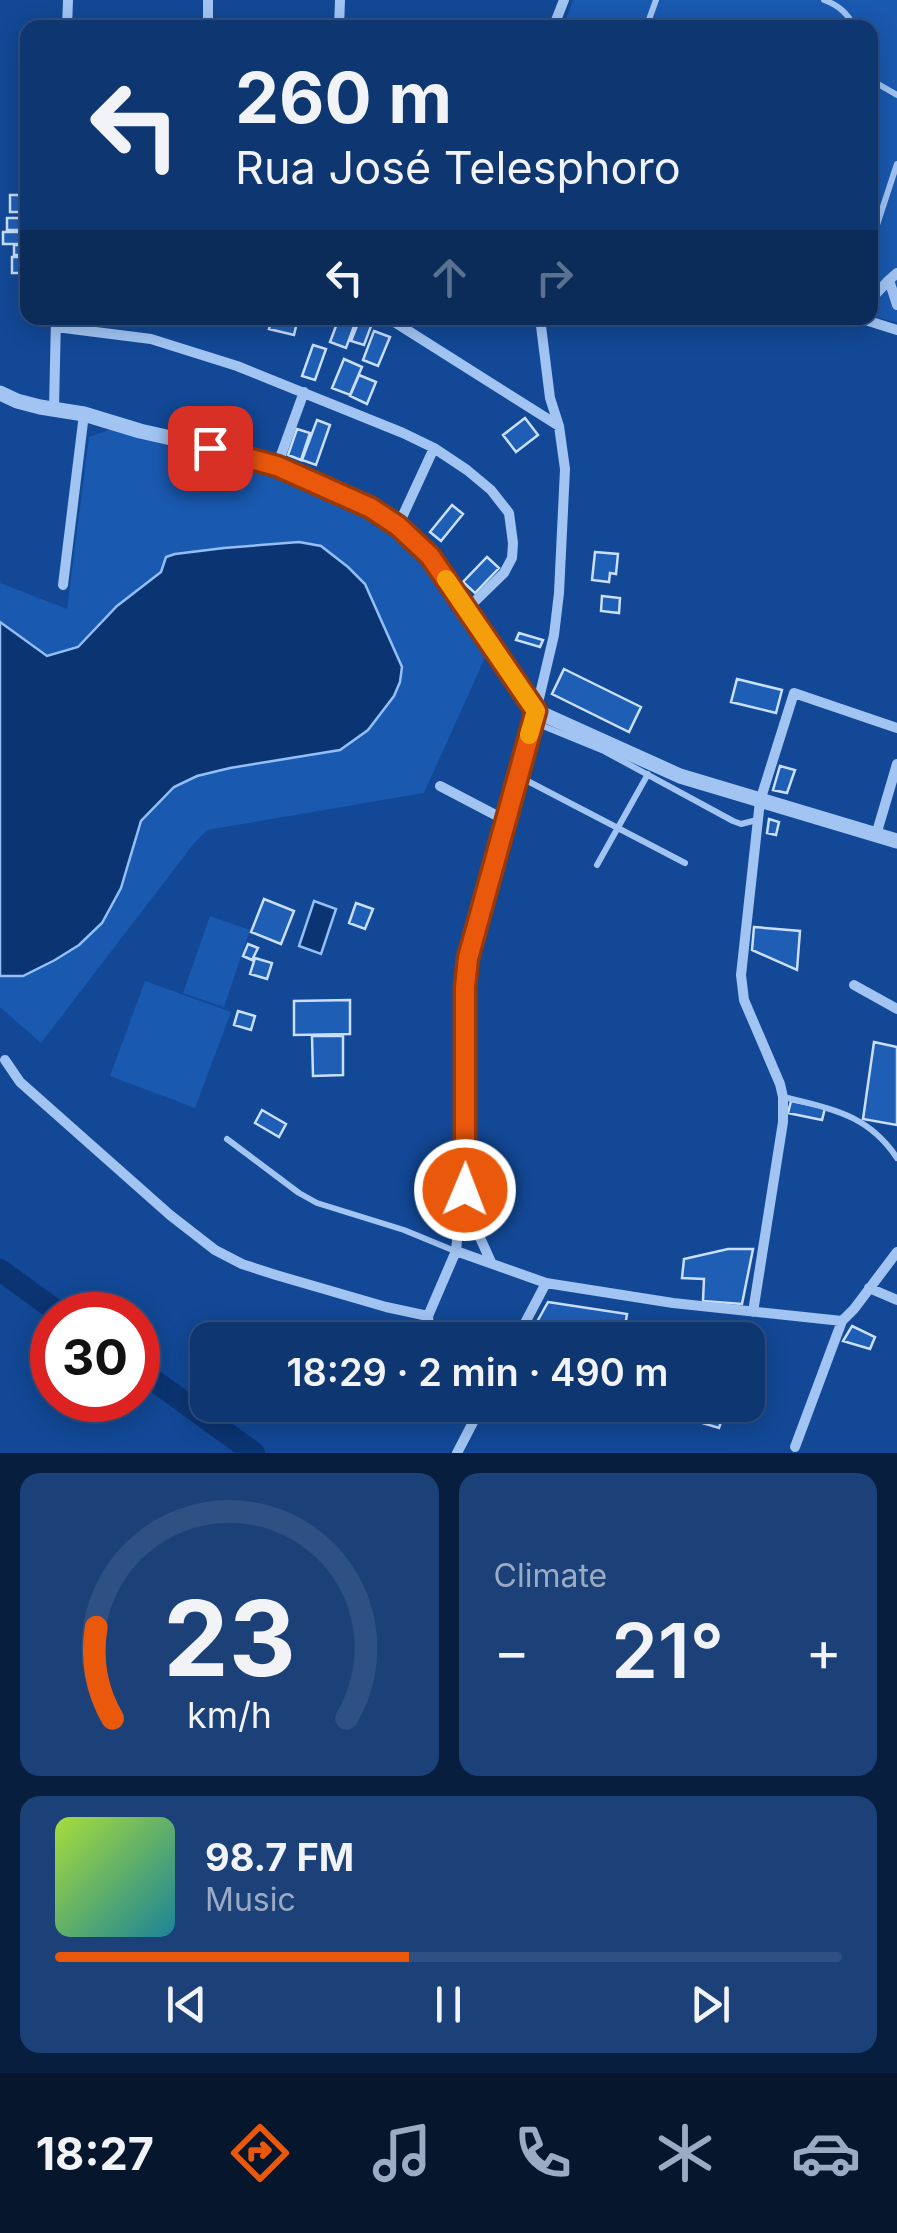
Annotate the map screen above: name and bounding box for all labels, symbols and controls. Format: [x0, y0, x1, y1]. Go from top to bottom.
text: 260 m [235, 55, 452, 140]
icon: left [70, 60, 200, 190]
text: Rua José Telesphoro [235, 140, 681, 195]
icon: left [317, 250, 372, 305]
icon: ahead [422, 250, 477, 305]
icon: right [527, 250, 582, 305]
pin [168, 406, 253, 491]
icon: arrive [183, 421, 238, 476]
position arrow [413, 1138, 517, 1242]
speed limit sign: 30 [30, 1292, 160, 1422]
text: 18:29 · 2 min · 490 m [286, 1349, 669, 1395]
text: Climate [494, 1556, 607, 1595]
text: 23 [163, 1575, 296, 1701]
text: 21° [611, 1605, 724, 1696]
text: − [494, 1618, 530, 1684]
text: + [806, 1618, 842, 1684]
text: km/h [187, 1693, 272, 1737]
text: 98.7 FM [205, 1834, 354, 1880]
text: Music [205, 1880, 296, 1919]
icon: previous [159, 1977, 214, 2032]
icon: pause [421, 1977, 476, 2032]
icon: next [683, 1977, 738, 2032]
icon: directions [225, 2118, 295, 2188]
icon: music [367, 2118, 437, 2188]
icon: phone [508, 2118, 578, 2188]
icon: climate [650, 2118, 720, 2188]
icon: car [791, 2118, 861, 2188]
text: 18:27 [36, 2126, 154, 2181]

